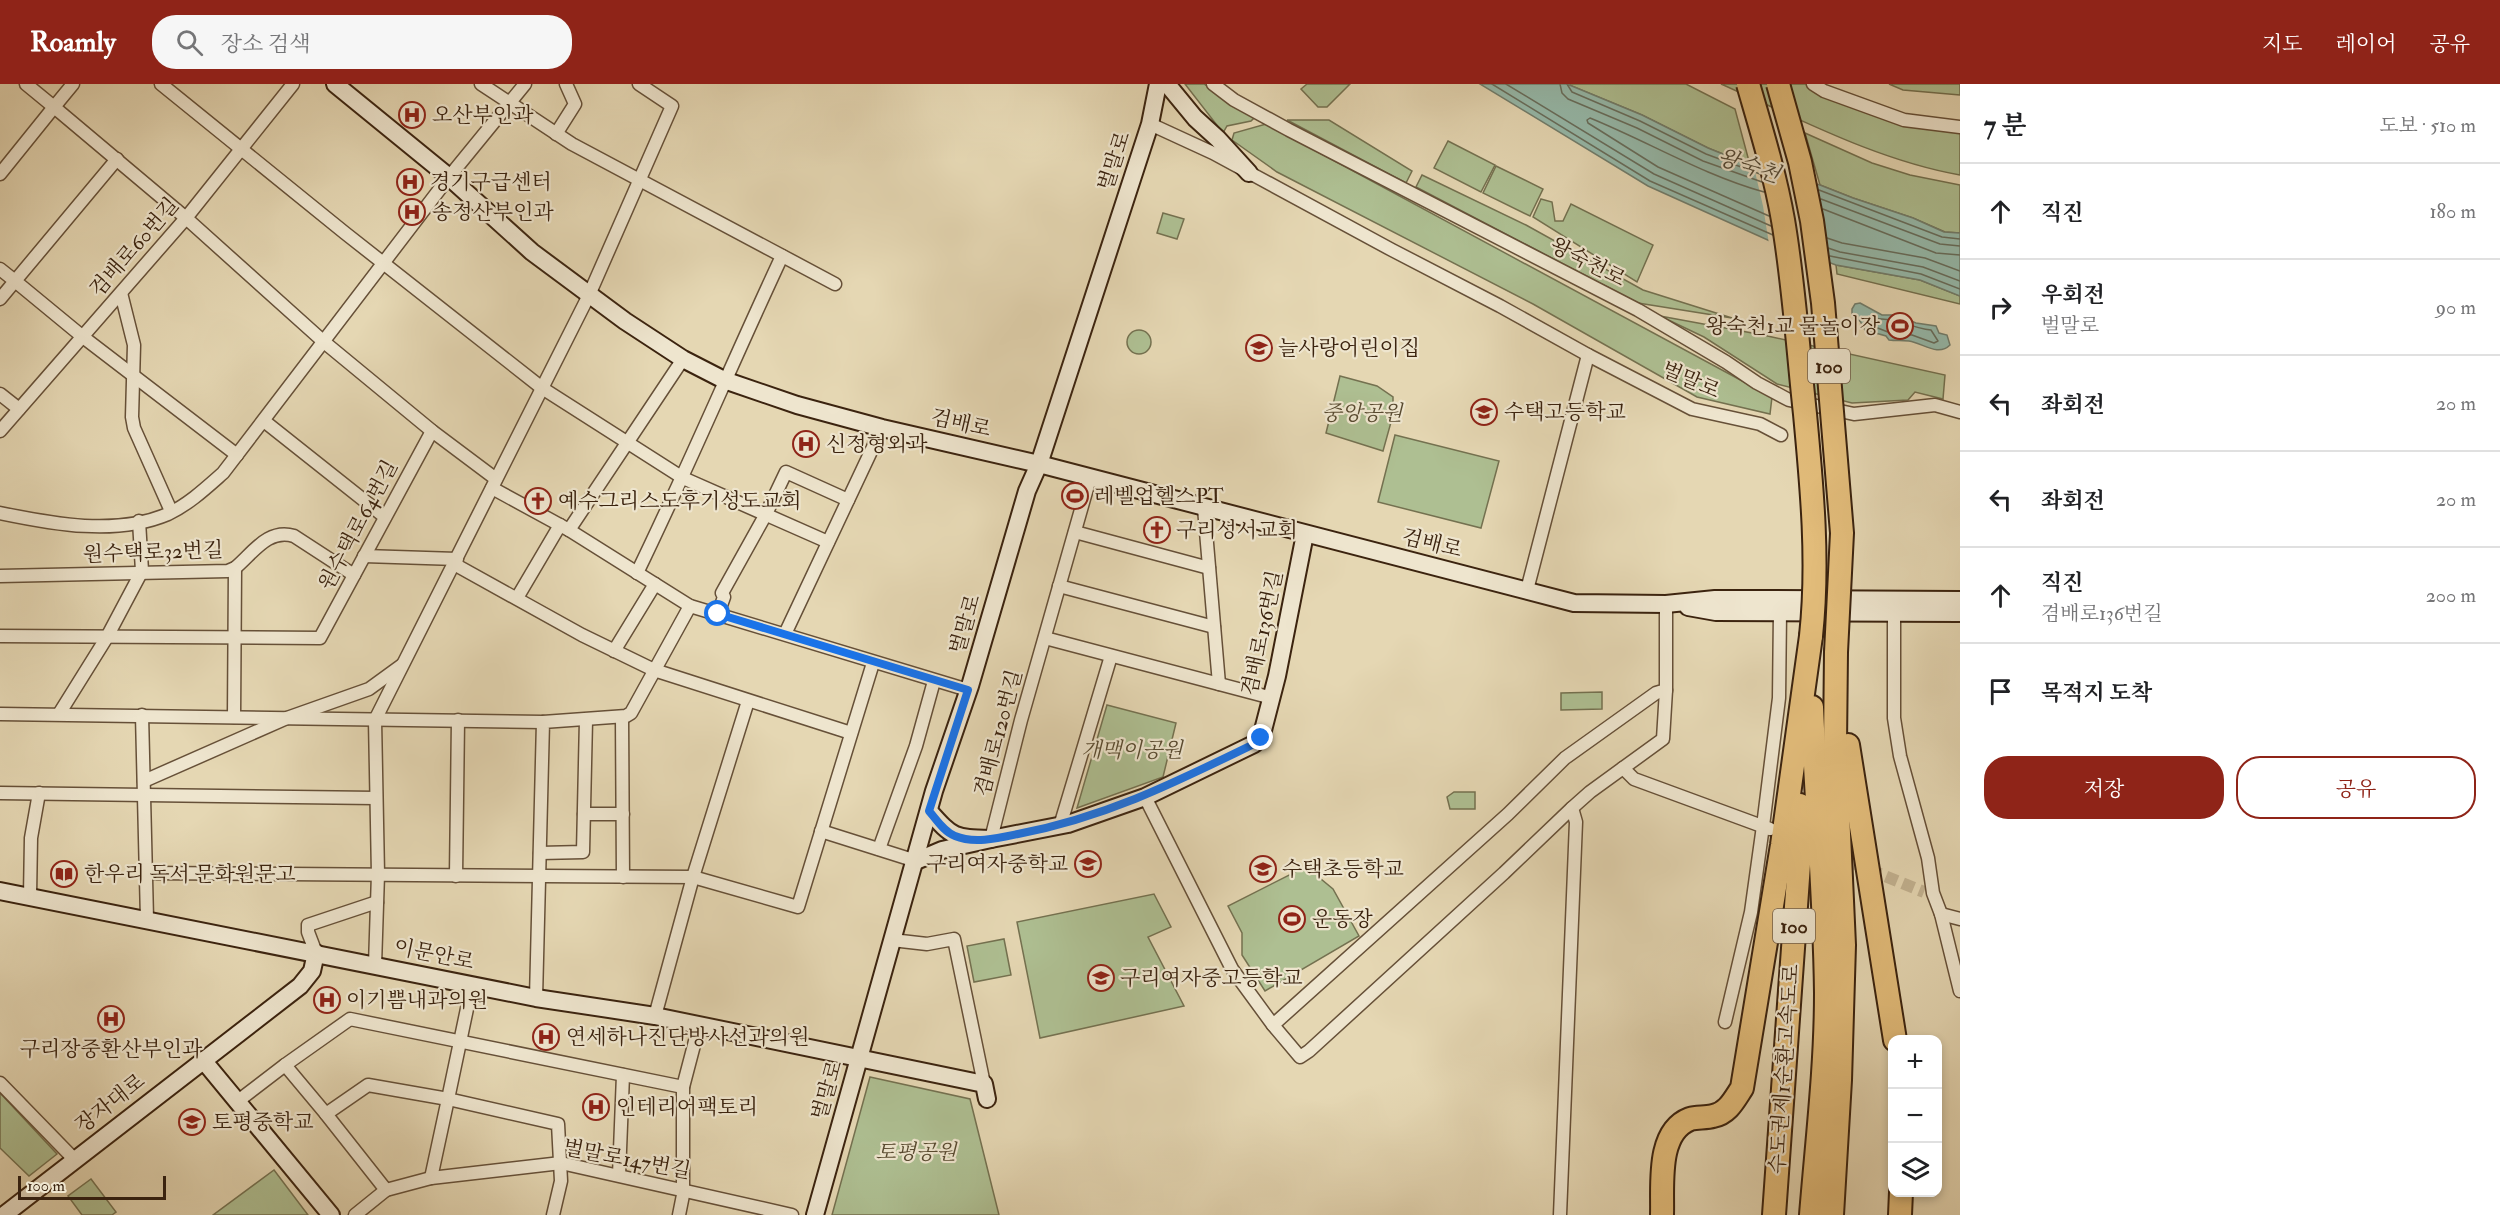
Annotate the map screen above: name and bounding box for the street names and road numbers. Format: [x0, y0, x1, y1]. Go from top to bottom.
street label: 벌말로 [1092, 128, 1137, 194]
street label: 검배로60번길 [84, 192, 185, 303]
street label: 왕숙천로 [1545, 232, 1630, 293]
road number: 100 [1808, 349, 1850, 383]
street label: 벌말로 [1658, 356, 1724, 405]
street label: 검배로 [928, 403, 994, 443]
street label: 원수택로64번길 [313, 455, 404, 595]
street label: 검배로 [1399, 523, 1465, 564]
street label: 원수택로32번길 [82, 537, 224, 568]
street label: 겸배로136번길 [1236, 568, 1289, 698]
street label: 벌말로 [944, 591, 987, 657]
street label: 겸배로120번길 [969, 667, 1028, 800]
road number: 100 [1773, 909, 1815, 943]
street label: 이문안로 [391, 933, 476, 976]
street label: 수도권제1순환고속도로 [1764, 963, 1805, 1175]
street label: 벌말로 [806, 1057, 849, 1123]
street label: 장자대로 [70, 1068, 151, 1139]
street label: 벌말로147번길 [561, 1134, 693, 1185]

